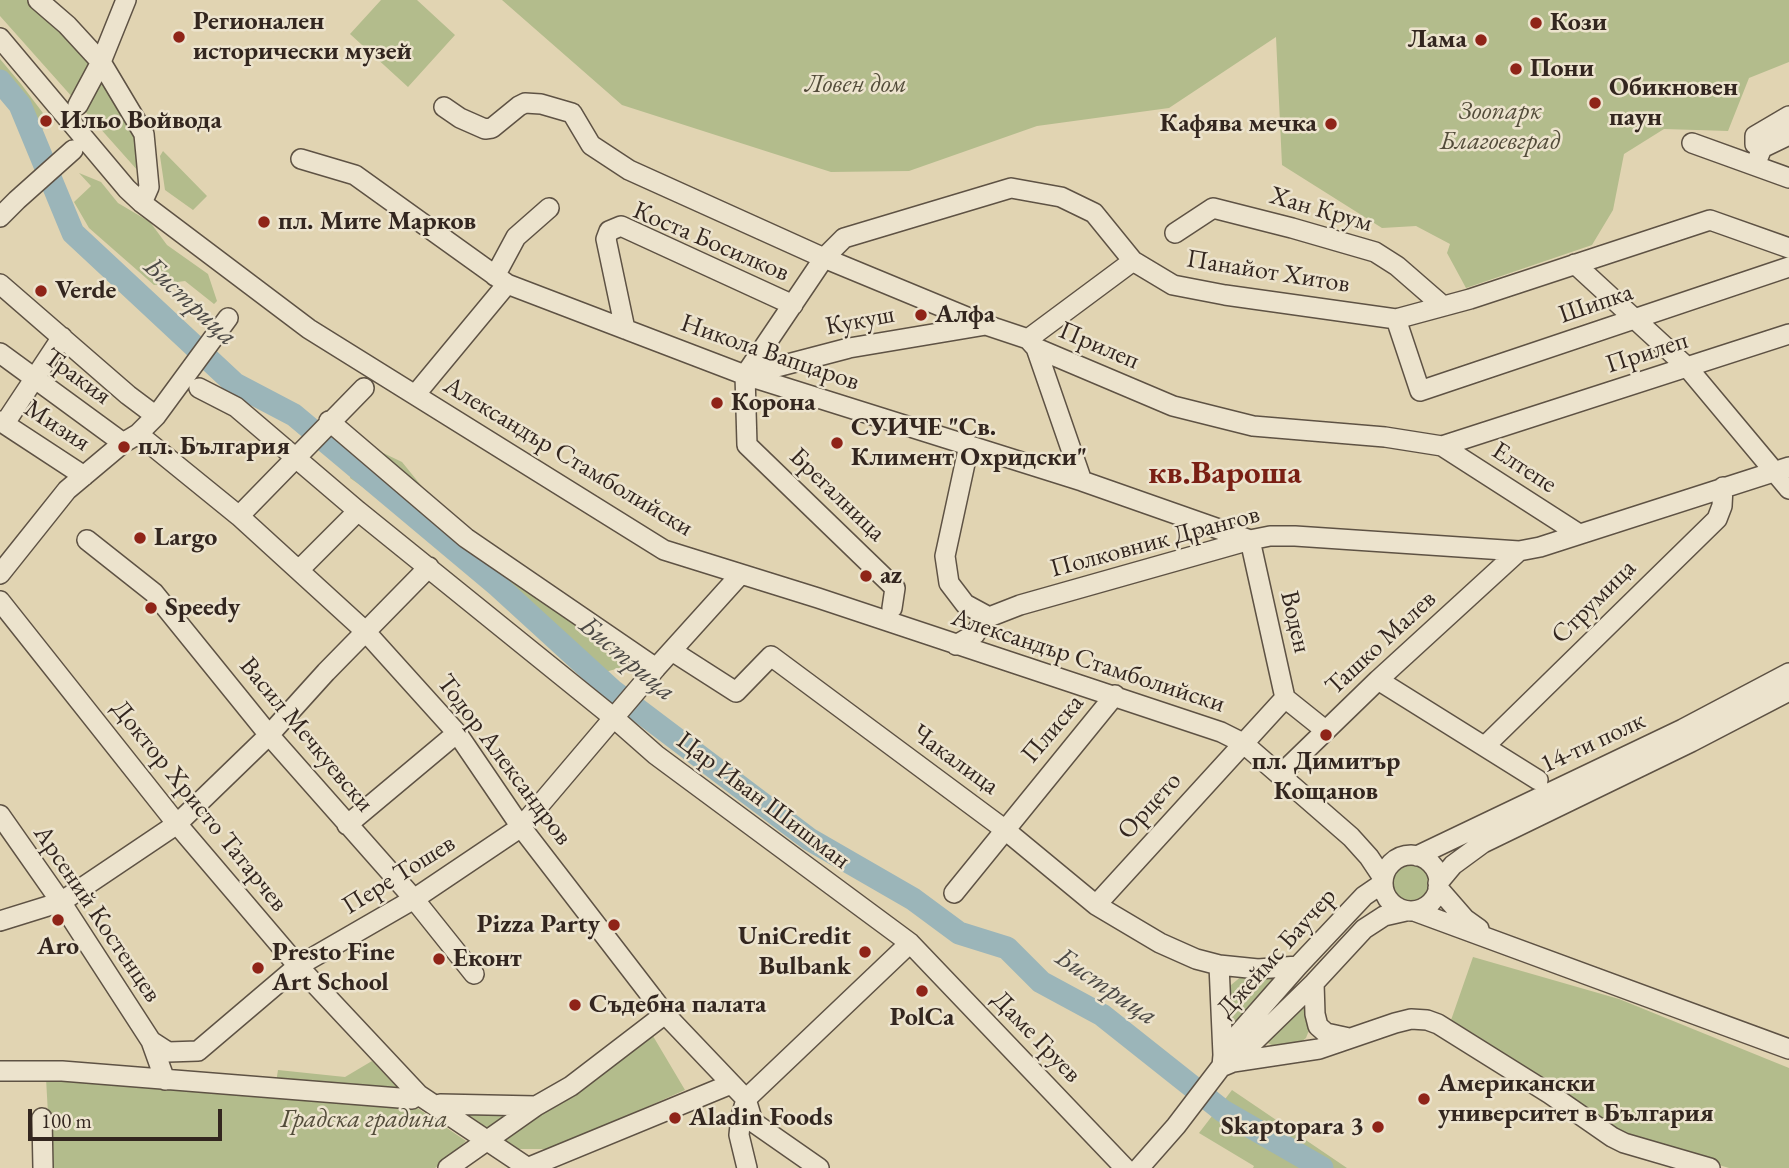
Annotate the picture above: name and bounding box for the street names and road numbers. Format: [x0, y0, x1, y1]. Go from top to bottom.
street label: Хан Крум [1266, 181, 1376, 239]
street label: Коста Босилков [628, 195, 794, 289]
street label: Панайот Хитов [1184, 244, 1352, 300]
street label: Шипка [1555, 277, 1637, 331]
street label: Кукуш [823, 299, 897, 343]
street label: Никола Вапцаров [677, 308, 863, 398]
street label: Прилеп [1054, 315, 1144, 377]
street label: Прилеп [1602, 325, 1692, 381]
street label: Тракия [37, 342, 117, 412]
street label: Александър Стамболийски [437, 370, 699, 544]
street label: Мизия [18, 393, 96, 459]
street label: Елтепе [1486, 436, 1562, 500]
street label: Брегалница [782, 441, 892, 549]
street label: Полковник Дрангов [1047, 499, 1263, 585]
street label: Струмица [1545, 553, 1643, 651]
street label: Ташко Малев [1319, 584, 1443, 702]
street label: Воден [1273, 588, 1317, 656]
street label: Александър Стамболийски [947, 602, 1229, 720]
street label: Васил Мечкуевски [232, 651, 380, 819]
street label: Тодор Александров [430, 668, 578, 852]
street label: Плиска [1015, 688, 1091, 770]
street label: Доктор Христо Татарчев [104, 694, 294, 918]
street label: 14-ти полк [1536, 705, 1650, 781]
street label: Чакалица [905, 718, 1005, 802]
street label: Цар Иван Шишман [670, 726, 856, 876]
street label: Орцето [1112, 766, 1188, 846]
street label: Арсений Костенцев [26, 820, 168, 1008]
street label: Пере Тошев [337, 828, 461, 922]
street label: Джеймс Баучер [1211, 882, 1343, 1024]
street label: Даме Груев [985, 984, 1087, 1090]

